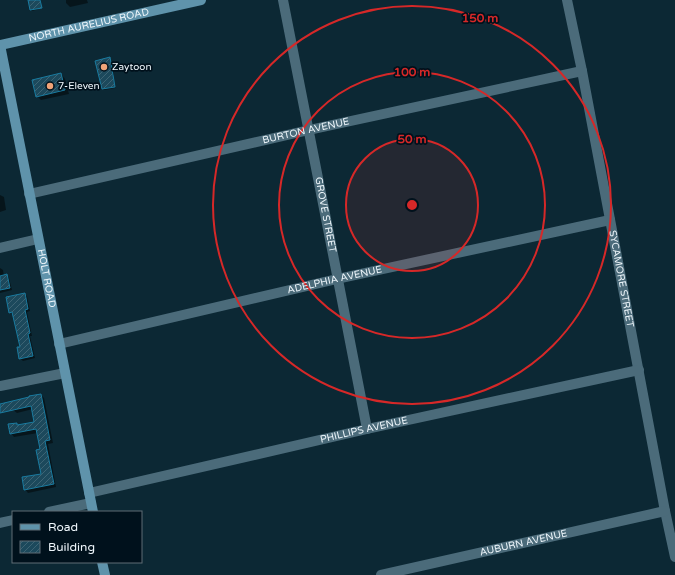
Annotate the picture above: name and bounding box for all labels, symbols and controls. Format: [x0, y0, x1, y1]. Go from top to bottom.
street label: NORTH AURELIUS ROAD [27, 6, 150, 44]
text: 150 m [462, 11, 498, 25]
place label: Zaytoon [112, 61, 152, 73]
marker: Zaytoon [99, 62, 109, 72]
text: 100 m [394, 65, 430, 79]
place label: 7-Eleven [58, 80, 100, 92]
marker: 7-Eleven [45, 81, 55, 91]
street label: BURTON AVENUE [261, 115, 350, 146]
text: 50 m [397, 132, 427, 146]
street label: GROVE STREET [312, 176, 339, 254]
centre of rings [405, 198, 419, 212]
street label: SYCAMORE STREET [606, 229, 636, 328]
street label: HOLT ROAD [35, 248, 58, 309]
street label: ADELPHIA AVENUE [286, 263, 383, 296]
street label: PHILLIPS AVENUE [319, 414, 409, 446]
legend [12, 511, 142, 563]
text: Road [48, 520, 78, 534]
street label: AUBURN AVENUE [478, 527, 568, 559]
text: Building [48, 540, 95, 554]

